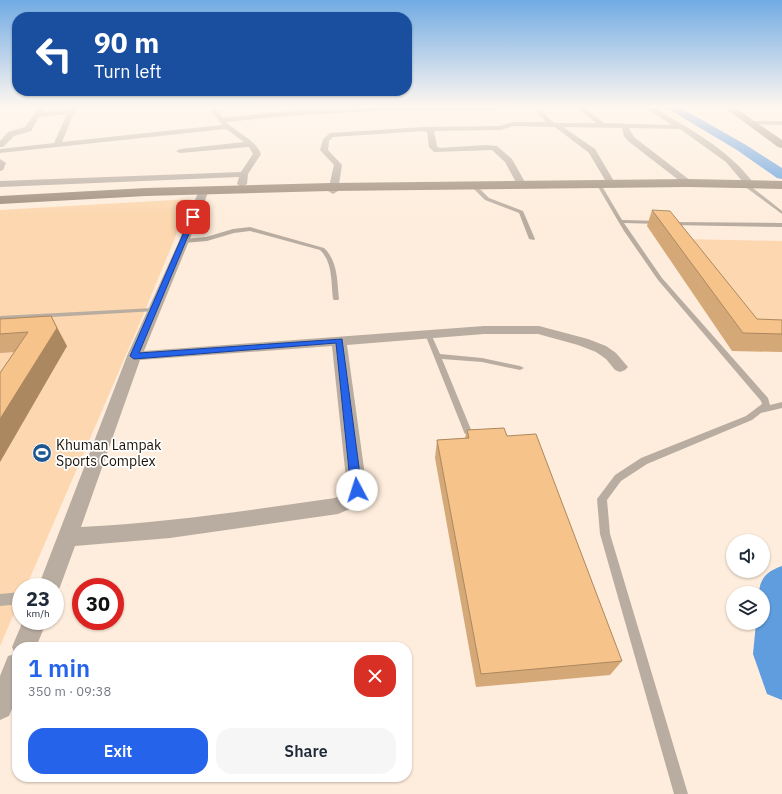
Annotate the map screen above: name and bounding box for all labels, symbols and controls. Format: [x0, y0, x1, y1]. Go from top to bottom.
text: 90 m [94, 24, 159, 61]
icon: left [28, 28, 80, 80]
text: Turn left [94, 60, 162, 83]
pin [176, 200, 210, 234]
icon: arrive [182, 206, 204, 228]
place label: Khuman Lampak Sports Complex [56, 436, 162, 470]
sports icon: Khuman Lampak Sports Complex [31, 442, 53, 464]
position arrow [336, 469, 378, 511]
map controls [726, 534, 770, 630]
button: sound [726, 534, 770, 578]
speed limit sign: 30 [72, 578, 124, 630]
text: 23 [26, 585, 50, 612]
button: layers [726, 586, 770, 630]
text: km/h [26, 607, 50, 620]
text: 1 min [28, 652, 90, 684]
button: close [354, 655, 396, 697]
text: 350 m · 09:38 [28, 683, 111, 700]
button: Exit [28, 728, 208, 774]
button: Share [216, 728, 396, 774]

